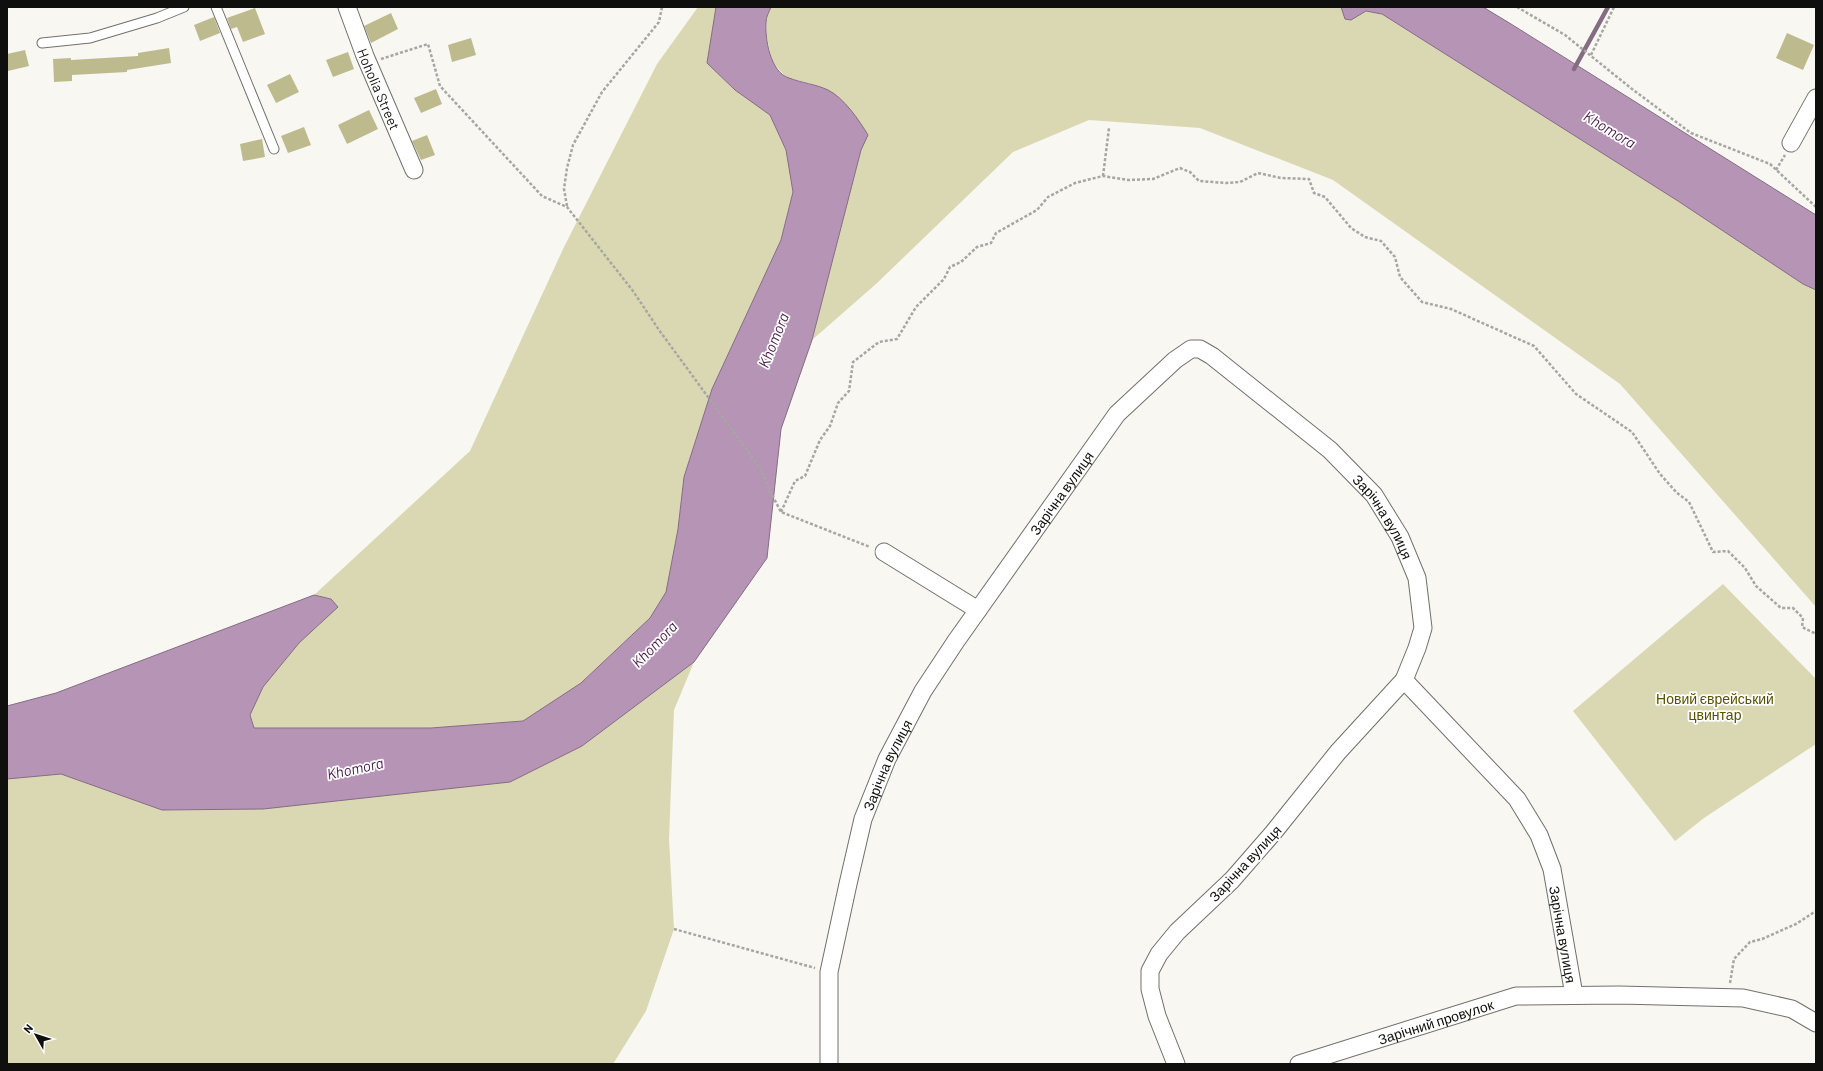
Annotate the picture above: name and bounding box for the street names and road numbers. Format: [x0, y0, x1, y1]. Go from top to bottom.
street label: Hoholia Street [354, 46, 404, 132]
street label: Зарічна вулиця [1026, 448, 1097, 538]
street label: Зарічна вулиця [1350, 470, 1417, 561]
street label: Зарічна вулиця [859, 716, 915, 813]
street label: Зарічна вулиця [1205, 821, 1285, 905]
street label: Зарічна вулиця [1547, 884, 1580, 984]
street label: Зарічний провулок [1376, 995, 1496, 1047]

